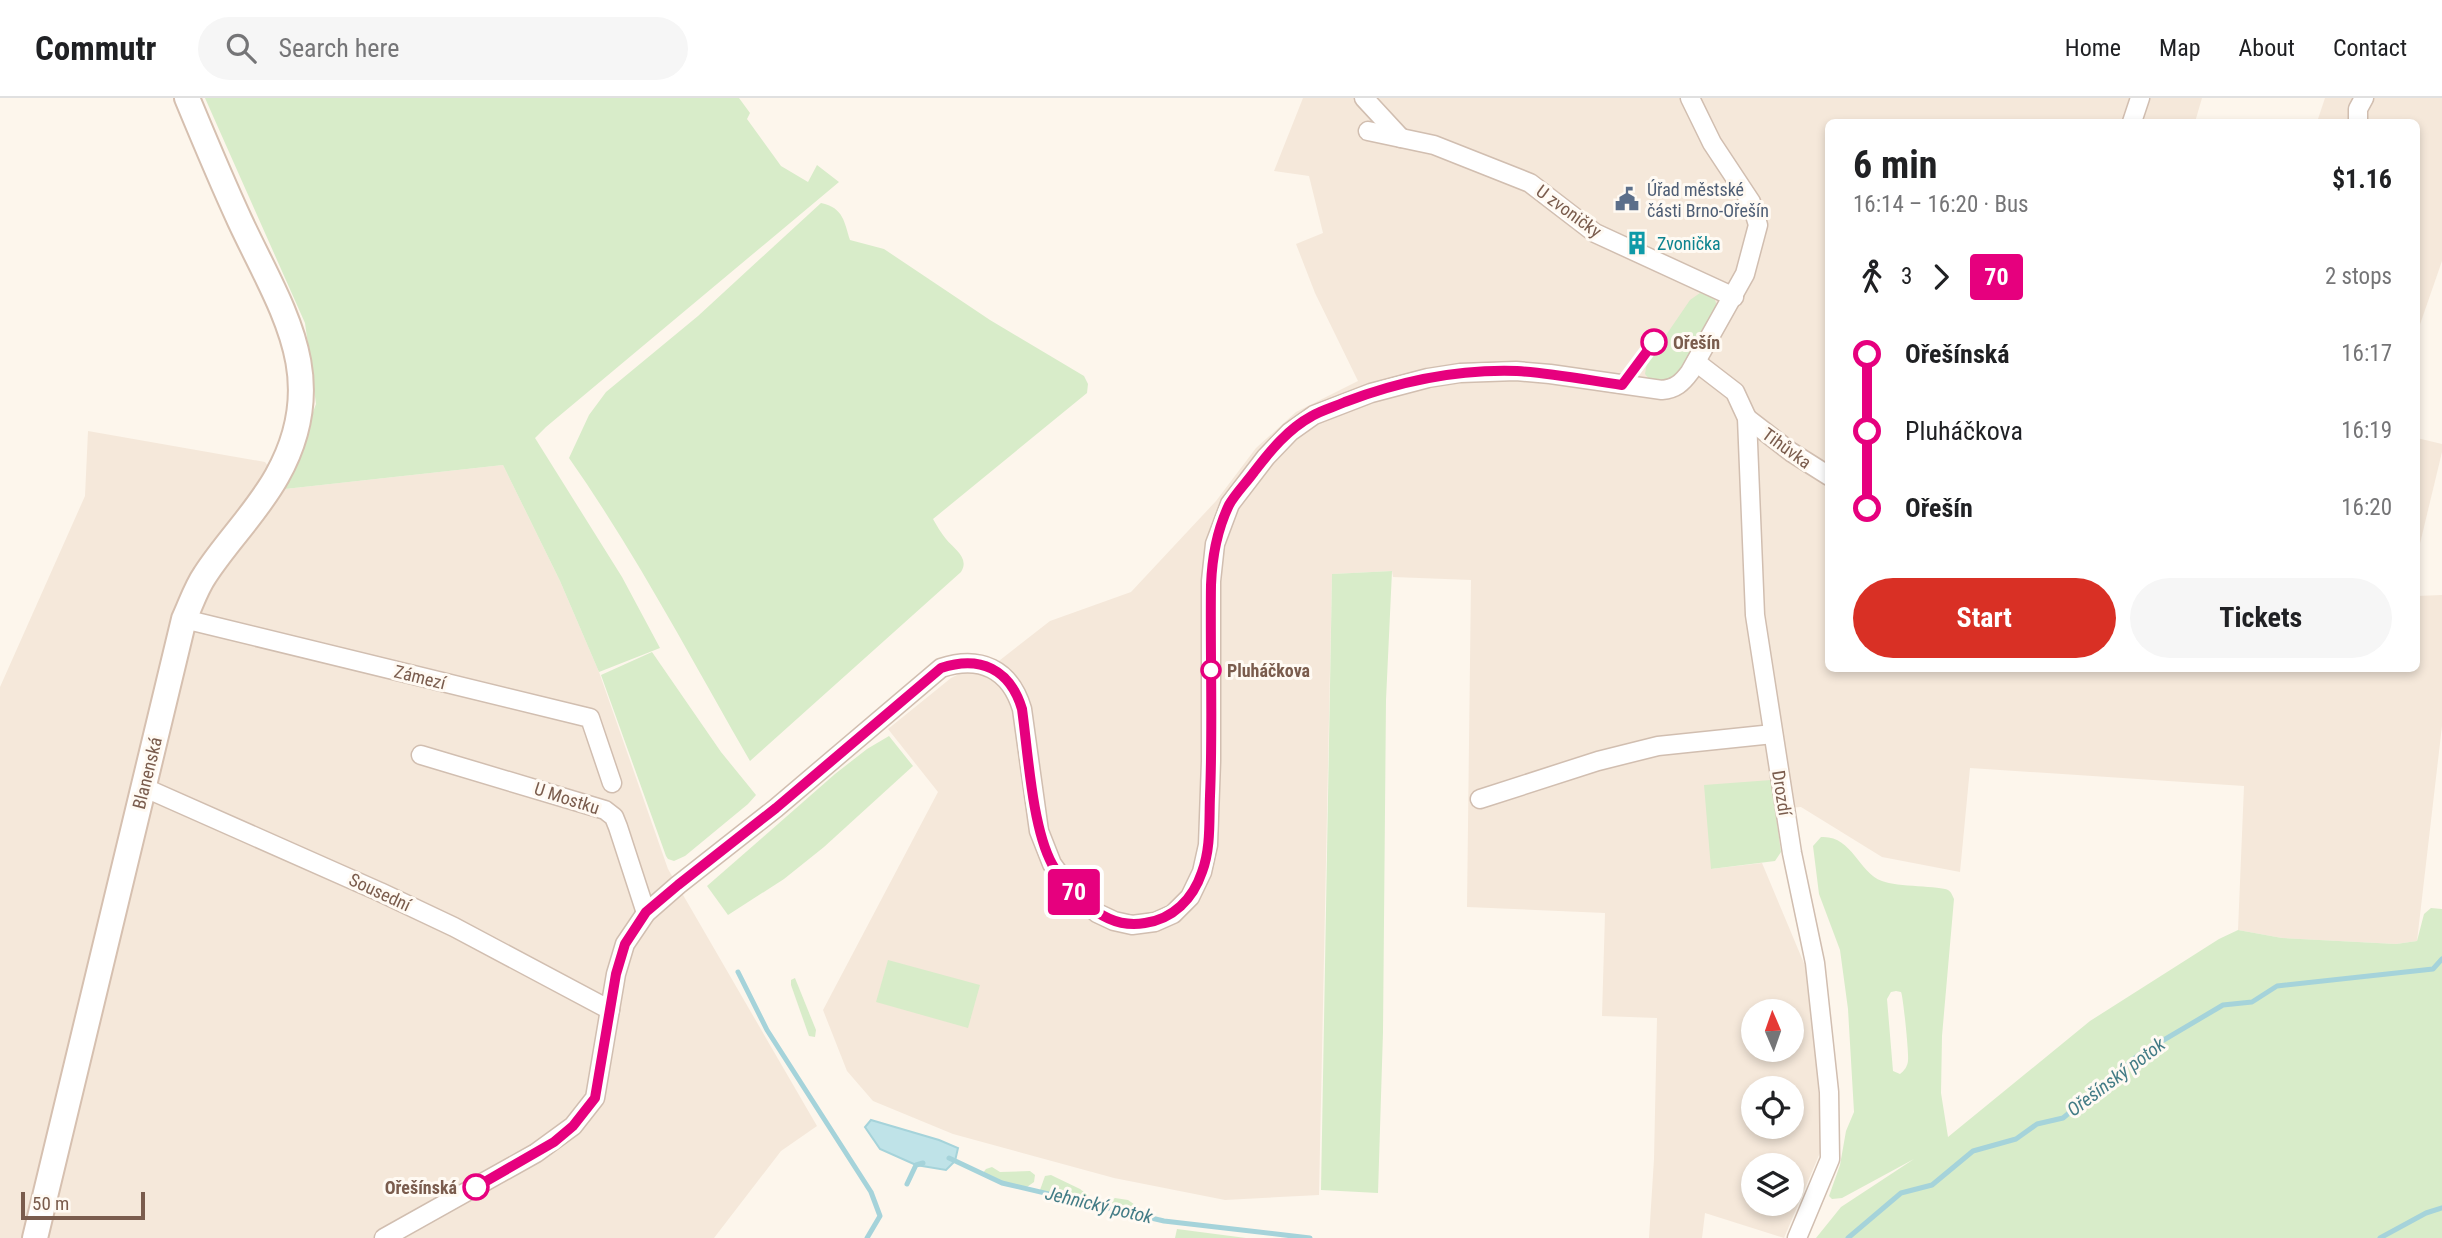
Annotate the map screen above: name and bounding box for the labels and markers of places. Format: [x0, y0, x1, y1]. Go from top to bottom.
place label: Úřad městské části Brno-Ořešín [1647, 179, 1769, 221]
public building icon: Úřad městské části Brno-Ořešín [1613, 185, 1641, 213]
building icon: Zvonička [1623, 229, 1651, 257]
place label: Zvonička [1657, 233, 1721, 254]
marker: Ořešín [1641, 329, 1667, 355]
place label: Ořešín [1673, 332, 1720, 353]
marker: Pluháčkova [1201, 660, 1221, 680]
place label: Pluháčkova [1227, 660, 1310, 681]
marker: Ořešínská [463, 1174, 489, 1200]
place label: Ořešínská [385, 1177, 457, 1198]

